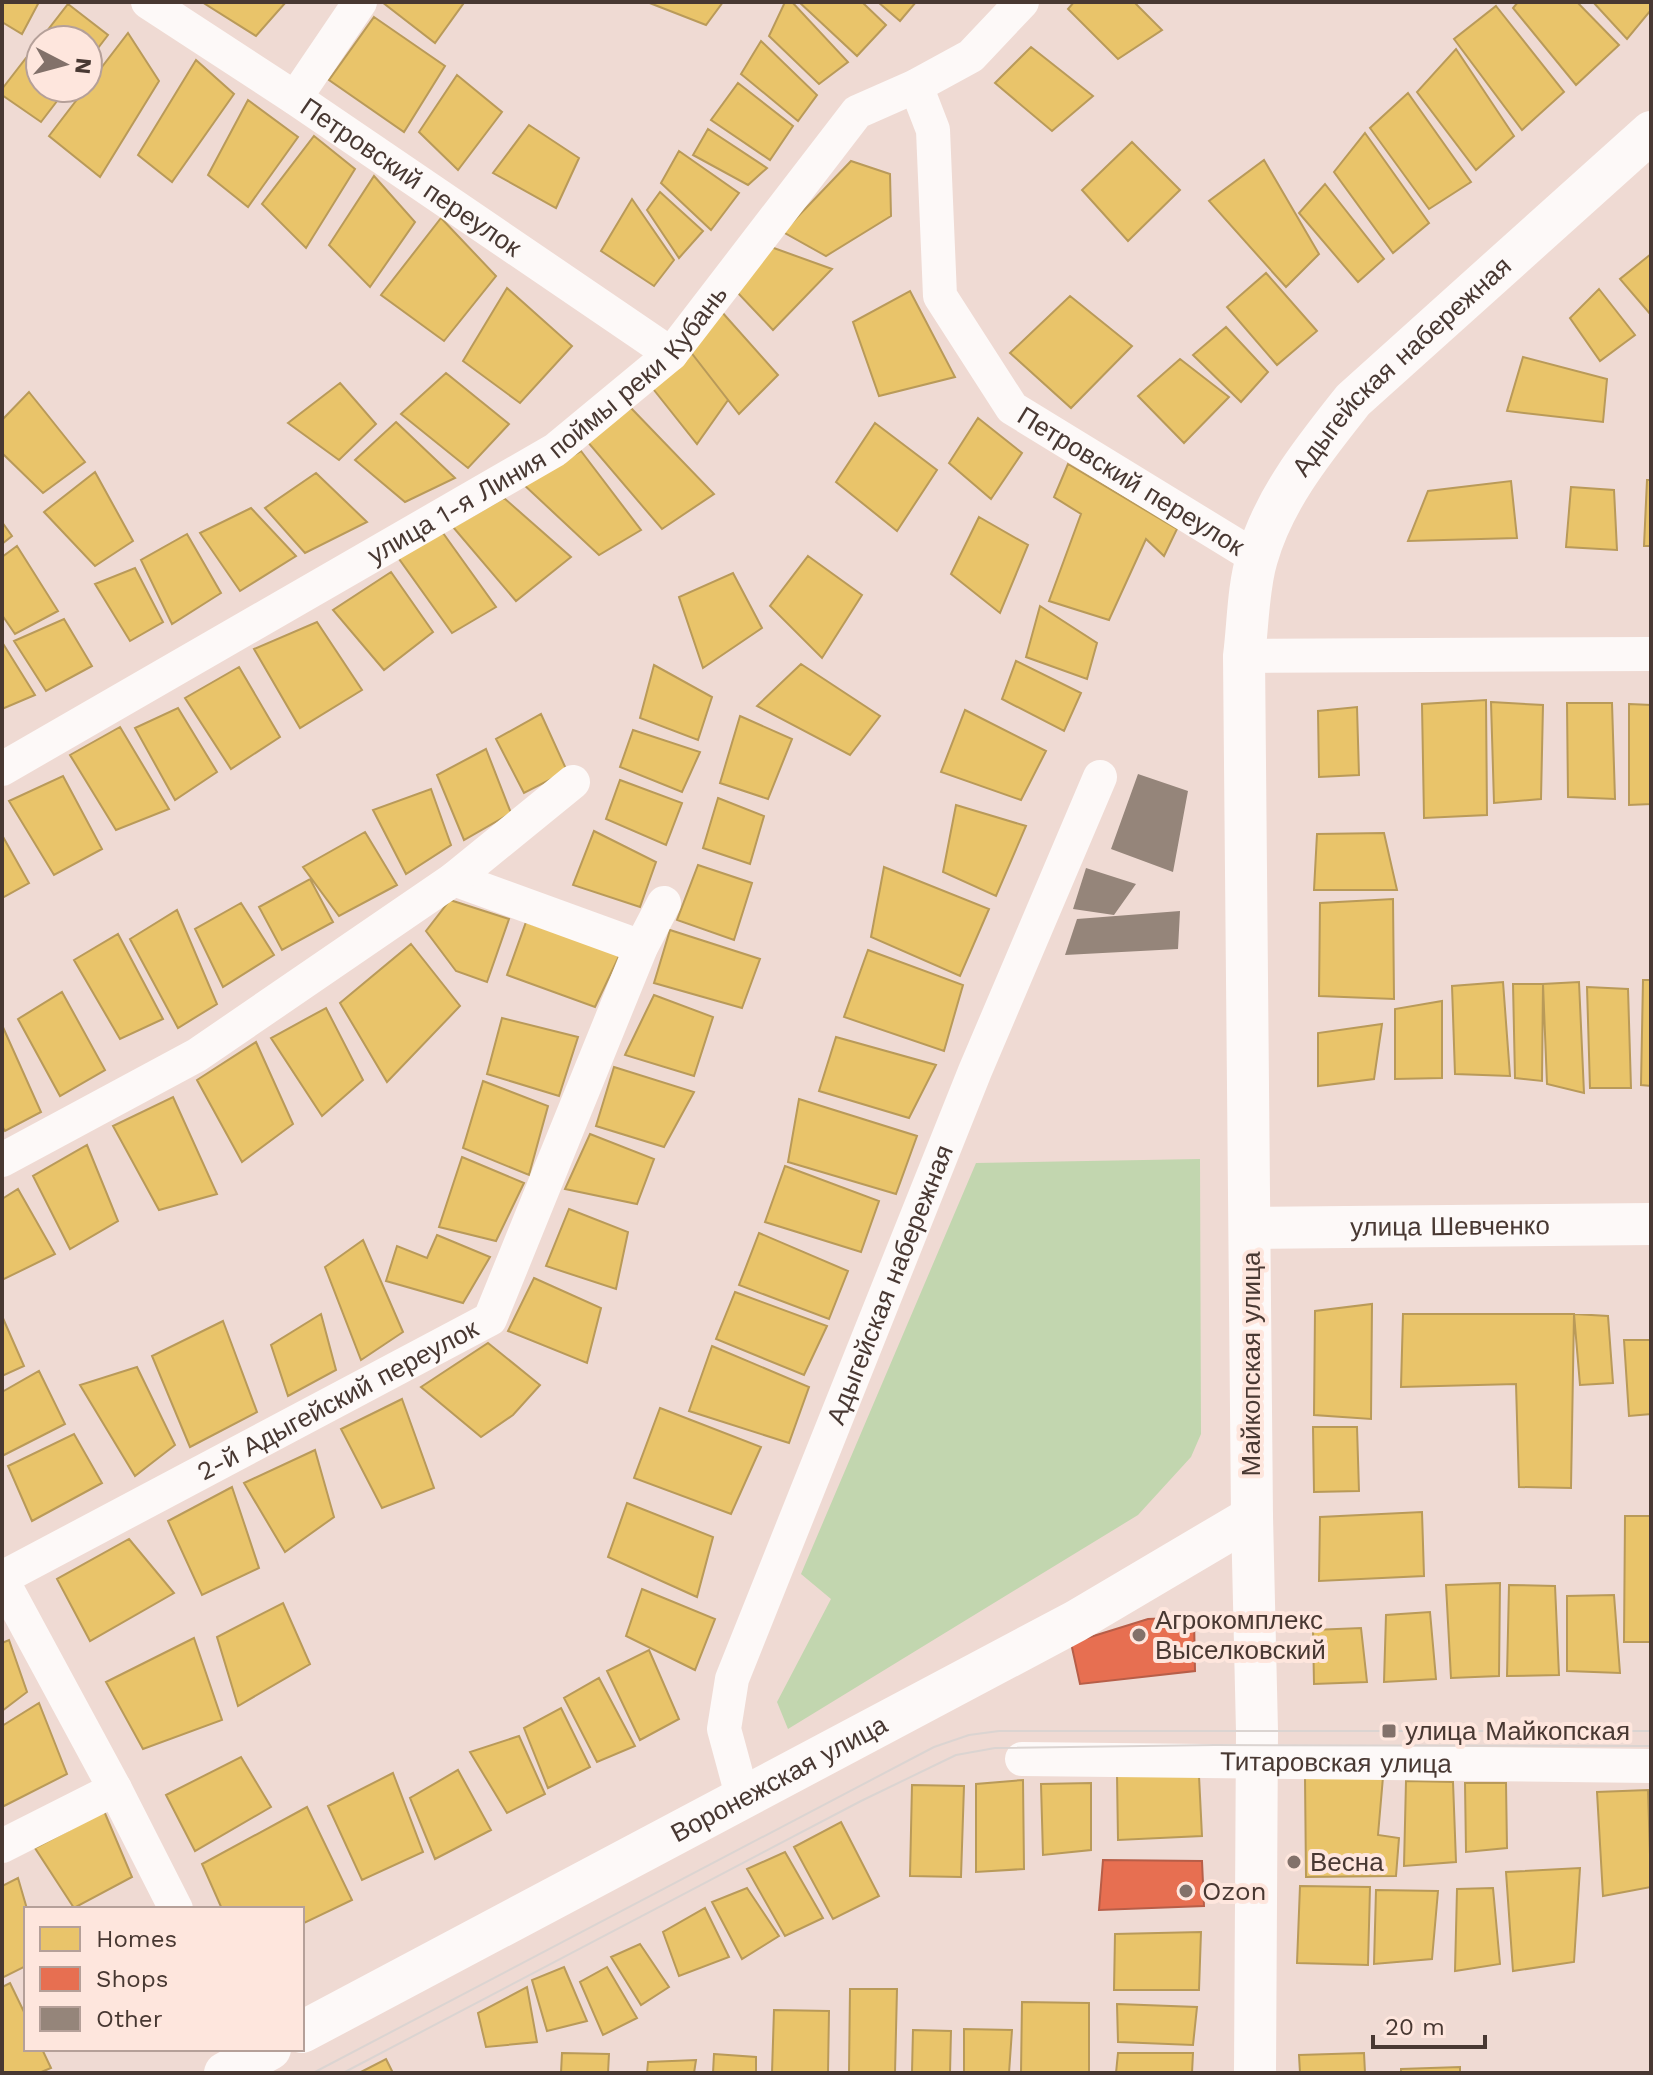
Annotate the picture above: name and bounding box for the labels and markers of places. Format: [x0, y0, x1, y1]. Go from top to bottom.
place label: Агрокомплекс Выселковский [1155, 1605, 1326, 1665]
marker: Агрокомплекс Выселковский [1130, 1626, 1148, 1644]
place label: улица Майкопская [1405, 1716, 1630, 1746]
marker: улица Майкопская [1380, 1722, 1398, 1740]
place label: Весна [1310, 1847, 1384, 1877]
marker: Весна [1285, 1853, 1303, 1871]
place label: Ozon [1202, 1876, 1267, 1906]
marker: Ozon [1177, 1882, 1195, 1900]

